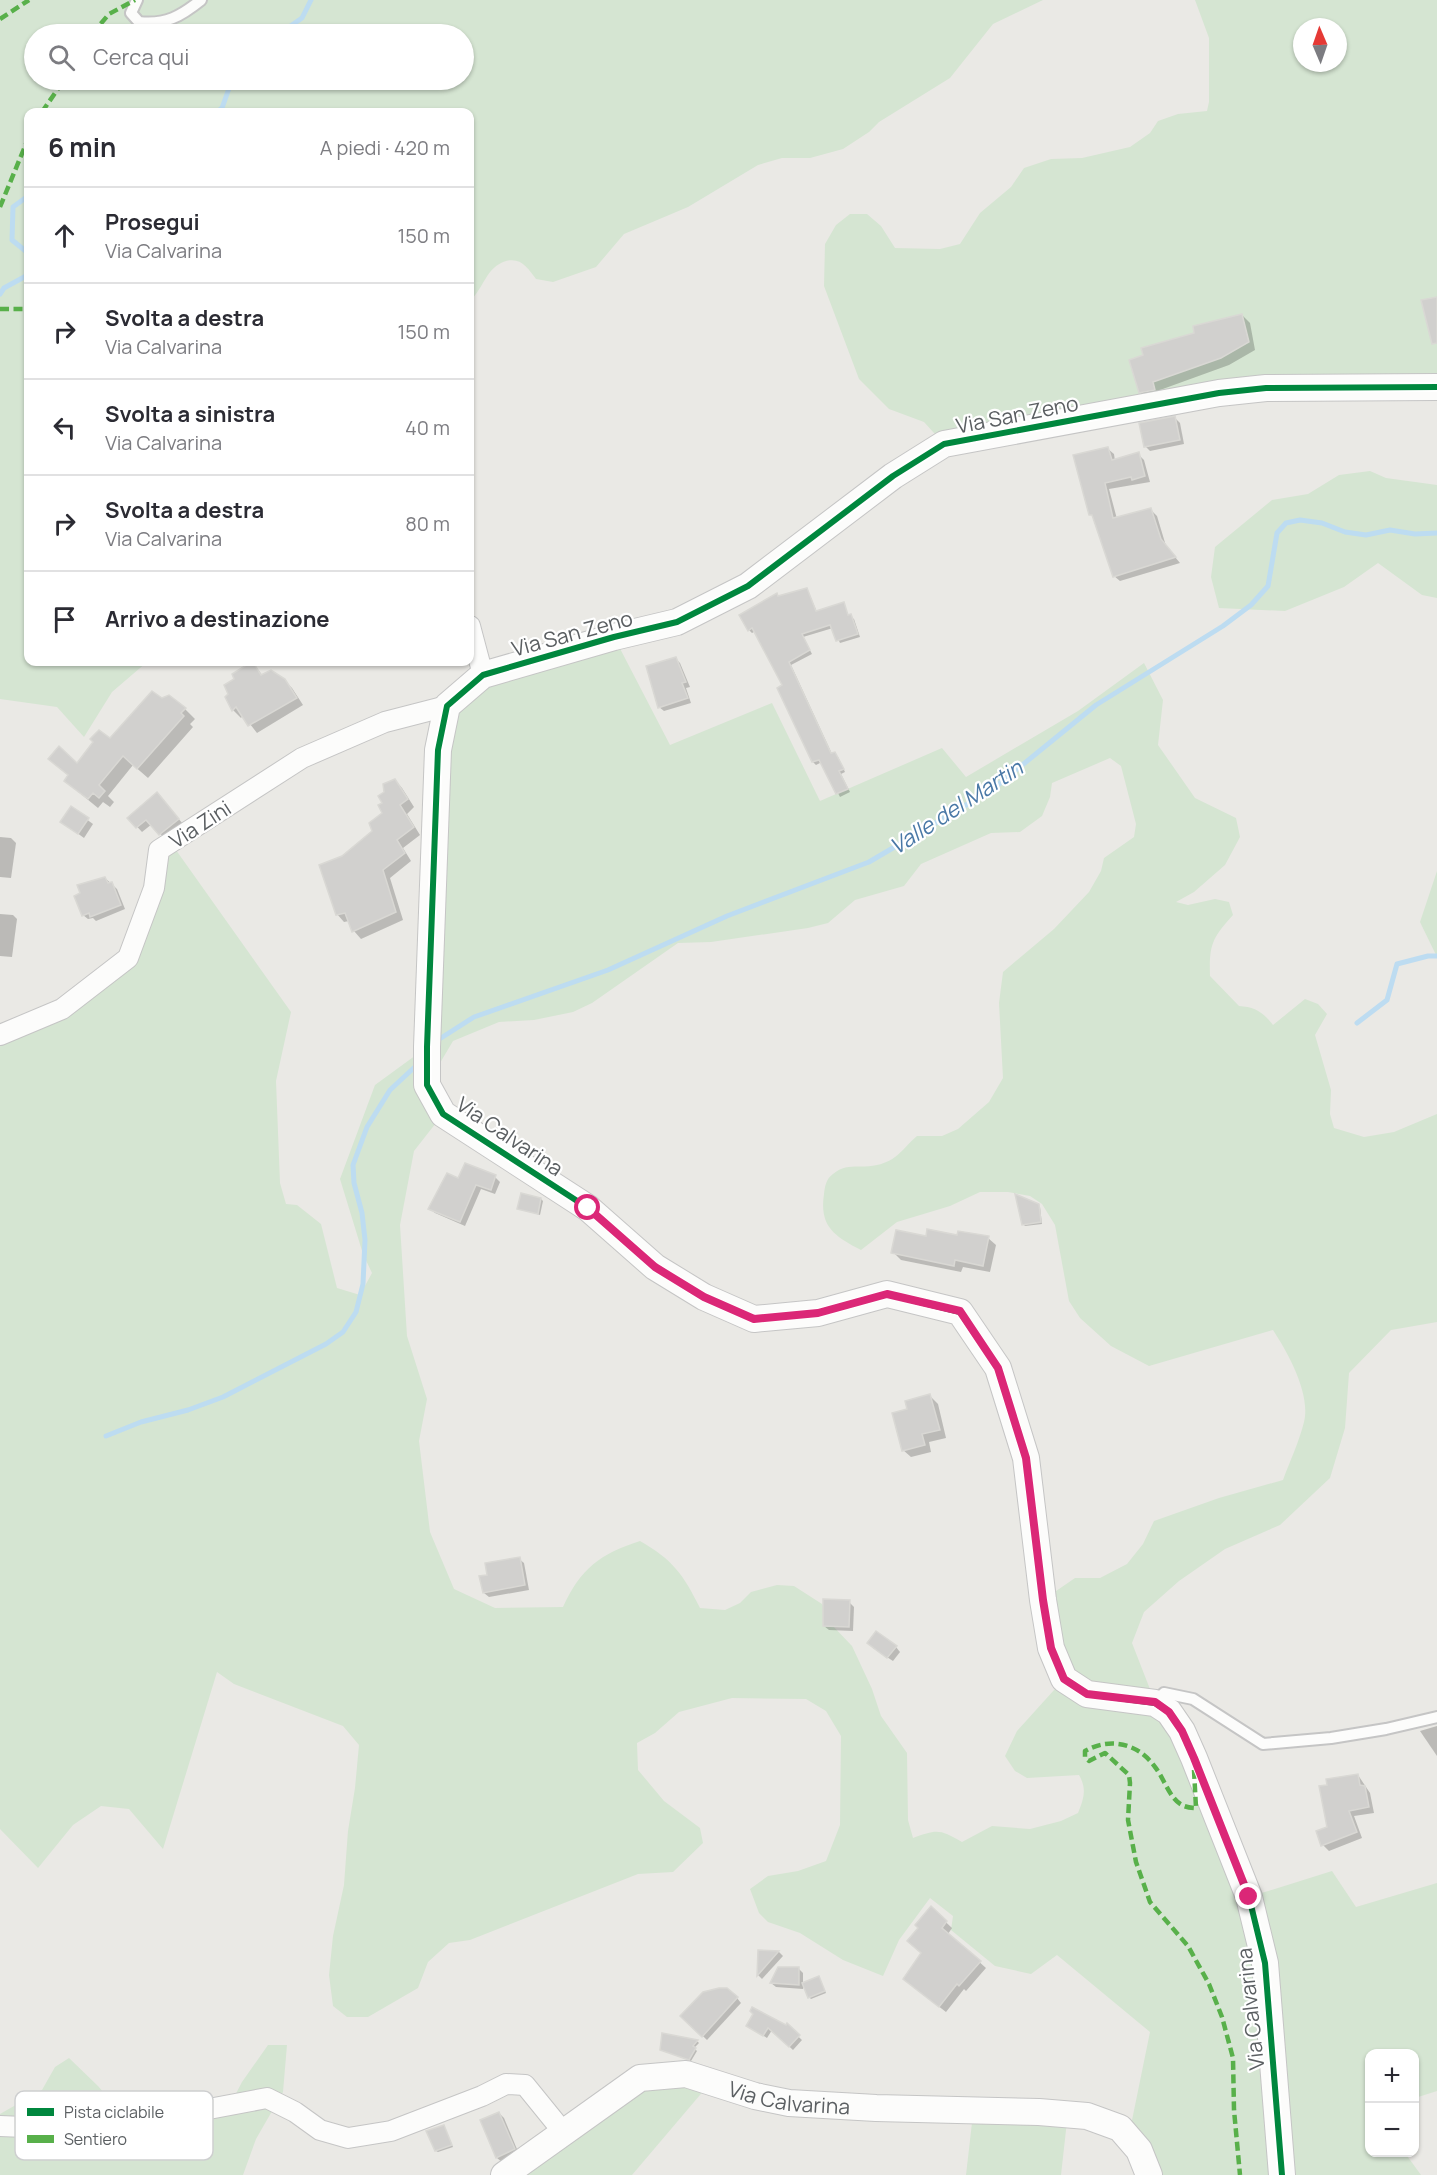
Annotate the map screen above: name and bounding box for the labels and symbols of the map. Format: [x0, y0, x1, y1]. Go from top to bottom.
north arrow [1293, 18, 1347, 72]
street label: Via San Zeno [953, 388, 1081, 440]
street label: Via San Zeno [508, 603, 636, 663]
water label: Valle del Martin [884, 752, 1029, 861]
street label: Via Zini [164, 794, 236, 854]
street label: Via Calvarina [451, 1090, 569, 1182]
route start [574, 1194, 600, 1220]
route end [1235, 1883, 1261, 1909]
street label: Via Calvarina [1230, 1946, 1270, 2072]
street label: Via Calvarina [725, 2074, 851, 2120]
legend [15, 2091, 213, 2160]
text: Pista ciclabile [64, 2101, 164, 2123]
text: Sentiero [64, 2128, 127, 2150]

